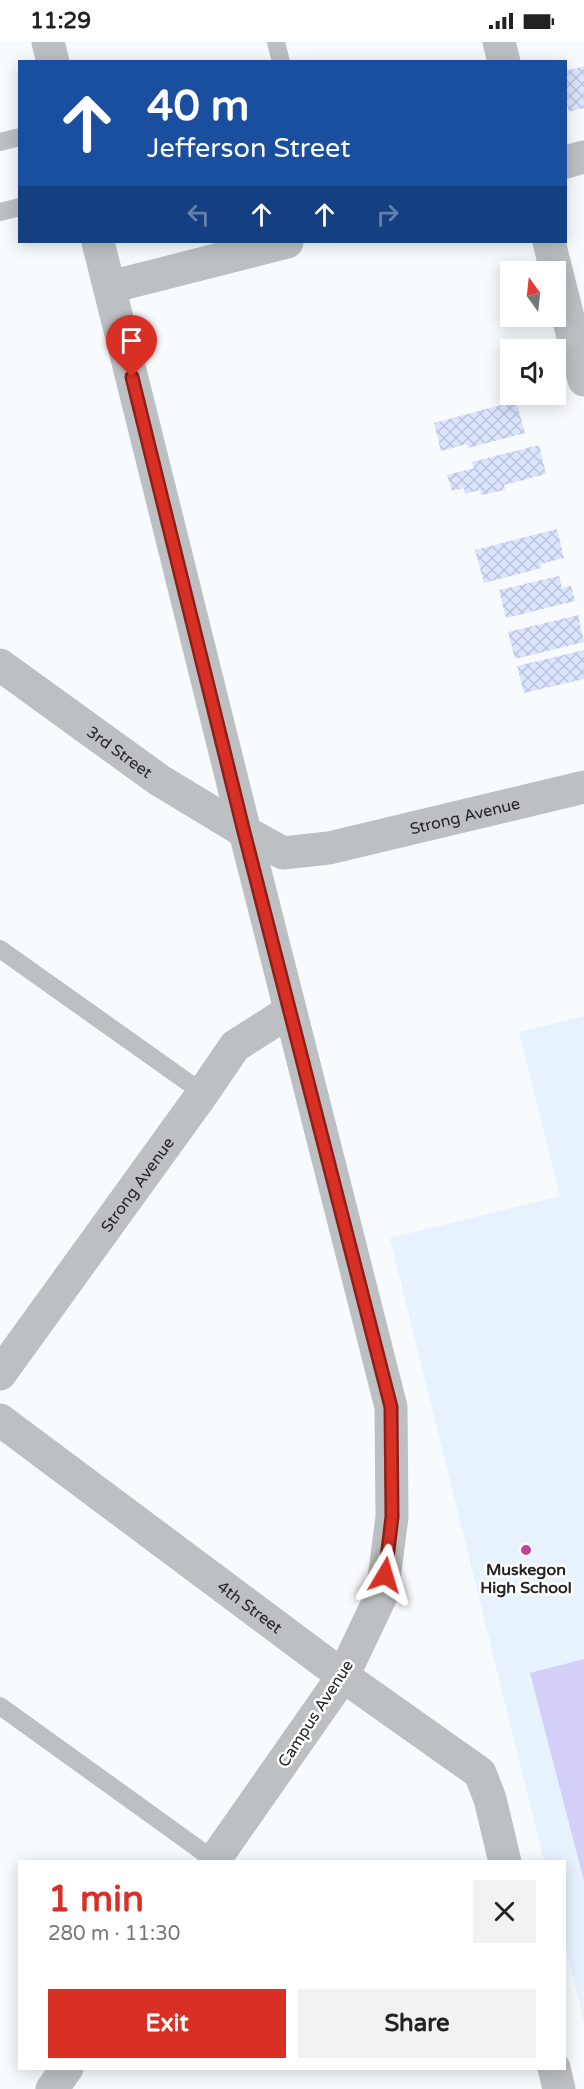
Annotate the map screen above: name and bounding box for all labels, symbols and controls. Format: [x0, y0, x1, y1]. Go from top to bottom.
text: 11:29 [30, 8, 91, 34]
text: 40 m [147, 81, 249, 132]
icon: ahead [48, 84, 126, 162]
text: Jefferson Street [147, 132, 351, 165]
icon: left [182, 198, 215, 231]
icon: ahead [245, 198, 278, 231]
icon: ahead [308, 198, 341, 231]
icon: right [371, 198, 404, 231]
north arrow [500, 261, 566, 327]
map controls [500, 261, 566, 405]
pin [106, 315, 157, 377]
icon: arrive [115, 324, 148, 357]
button: sound [500, 339, 566, 405]
street label: 3rd Street [83, 722, 156, 783]
street label: Strong Avenue [408, 794, 522, 839]
street label: Strong Avenue [97, 1133, 179, 1236]
position arrow [353, 1543, 417, 1607]
marker: Muskegon High School [519, 1543, 533, 1557]
place label: Muskegon High School [480, 1560, 572, 1598]
street label: 4th Street [213, 1577, 286, 1638]
street label: Campus Avenue [274, 1656, 358, 1771]
text: 1 min [48, 1878, 144, 1921]
button: close [473, 1880, 536, 1943]
text: 280 m · 11:30 [48, 1922, 180, 1946]
button: Exit [48, 1989, 286, 2058]
button: Share [298, 1989, 536, 2058]

